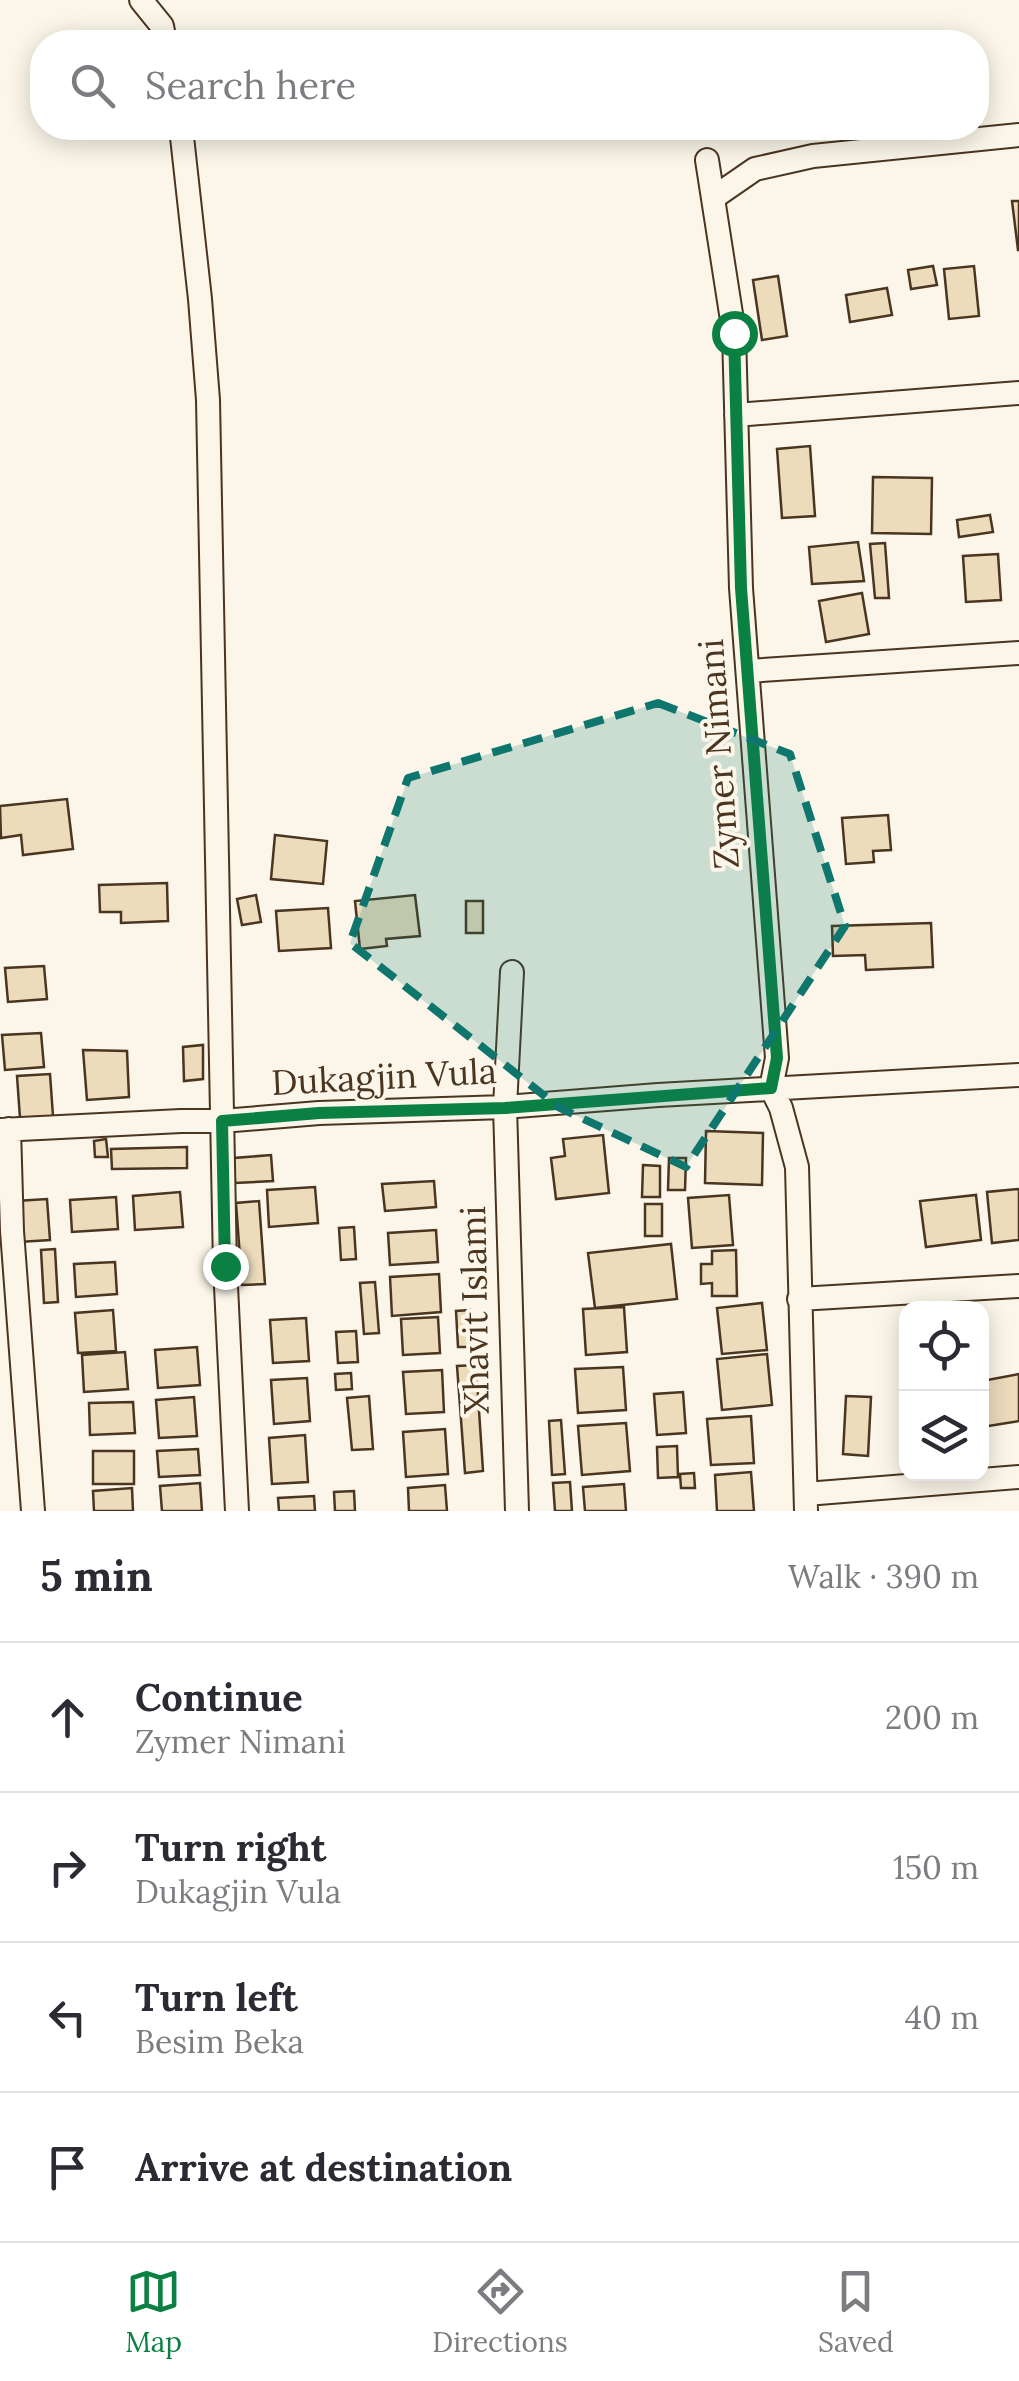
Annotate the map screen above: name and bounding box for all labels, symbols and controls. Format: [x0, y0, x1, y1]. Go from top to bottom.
search box [30, 30, 989, 140]
icon: search [65, 58, 120, 113]
text: Search here [145, 61, 356, 109]
route start [712, 311, 758, 357]
street label: Zymer Nimani [688, 637, 749, 871]
street label: Dukagjin Vula [270, 1048, 498, 1105]
street label: Xhavit Islami [450, 1205, 499, 1415]
route end [203, 1244, 249, 1290]
map controls [899, 1301, 989, 1481]
button: locate [899, 1301, 989, 1391]
button: layers [899, 1391, 989, 1481]
text: 5 min [40, 1549, 153, 1603]
text: Walk · 390 m [788, 1556, 979, 1597]
text: Continue [135, 1673, 303, 1721]
icon: ahead [40, 1690, 95, 1745]
text: 200 m [885, 1697, 979, 1738]
text: Zymer Nimani [135, 1721, 346, 1762]
text: Turn right [135, 1823, 326, 1871]
icon: right [40, 1840, 95, 1895]
text: 150 m [893, 1847, 979, 1888]
text: Dukagjin Vula [135, 1871, 341, 1912]
text: Turn left [135, 1973, 298, 2021]
icon: left [40, 1990, 95, 2045]
text: 40 m [905, 1997, 979, 2038]
text: Besim Beka [135, 2021, 304, 2062]
icon: arrive [40, 2140, 95, 2195]
text: Arrive at destination [135, 2143, 512, 2191]
tab: Map [125, 2264, 182, 2360]
tab: Directions [432, 2264, 568, 2360]
tab: Saved [818, 2264, 894, 2360]

